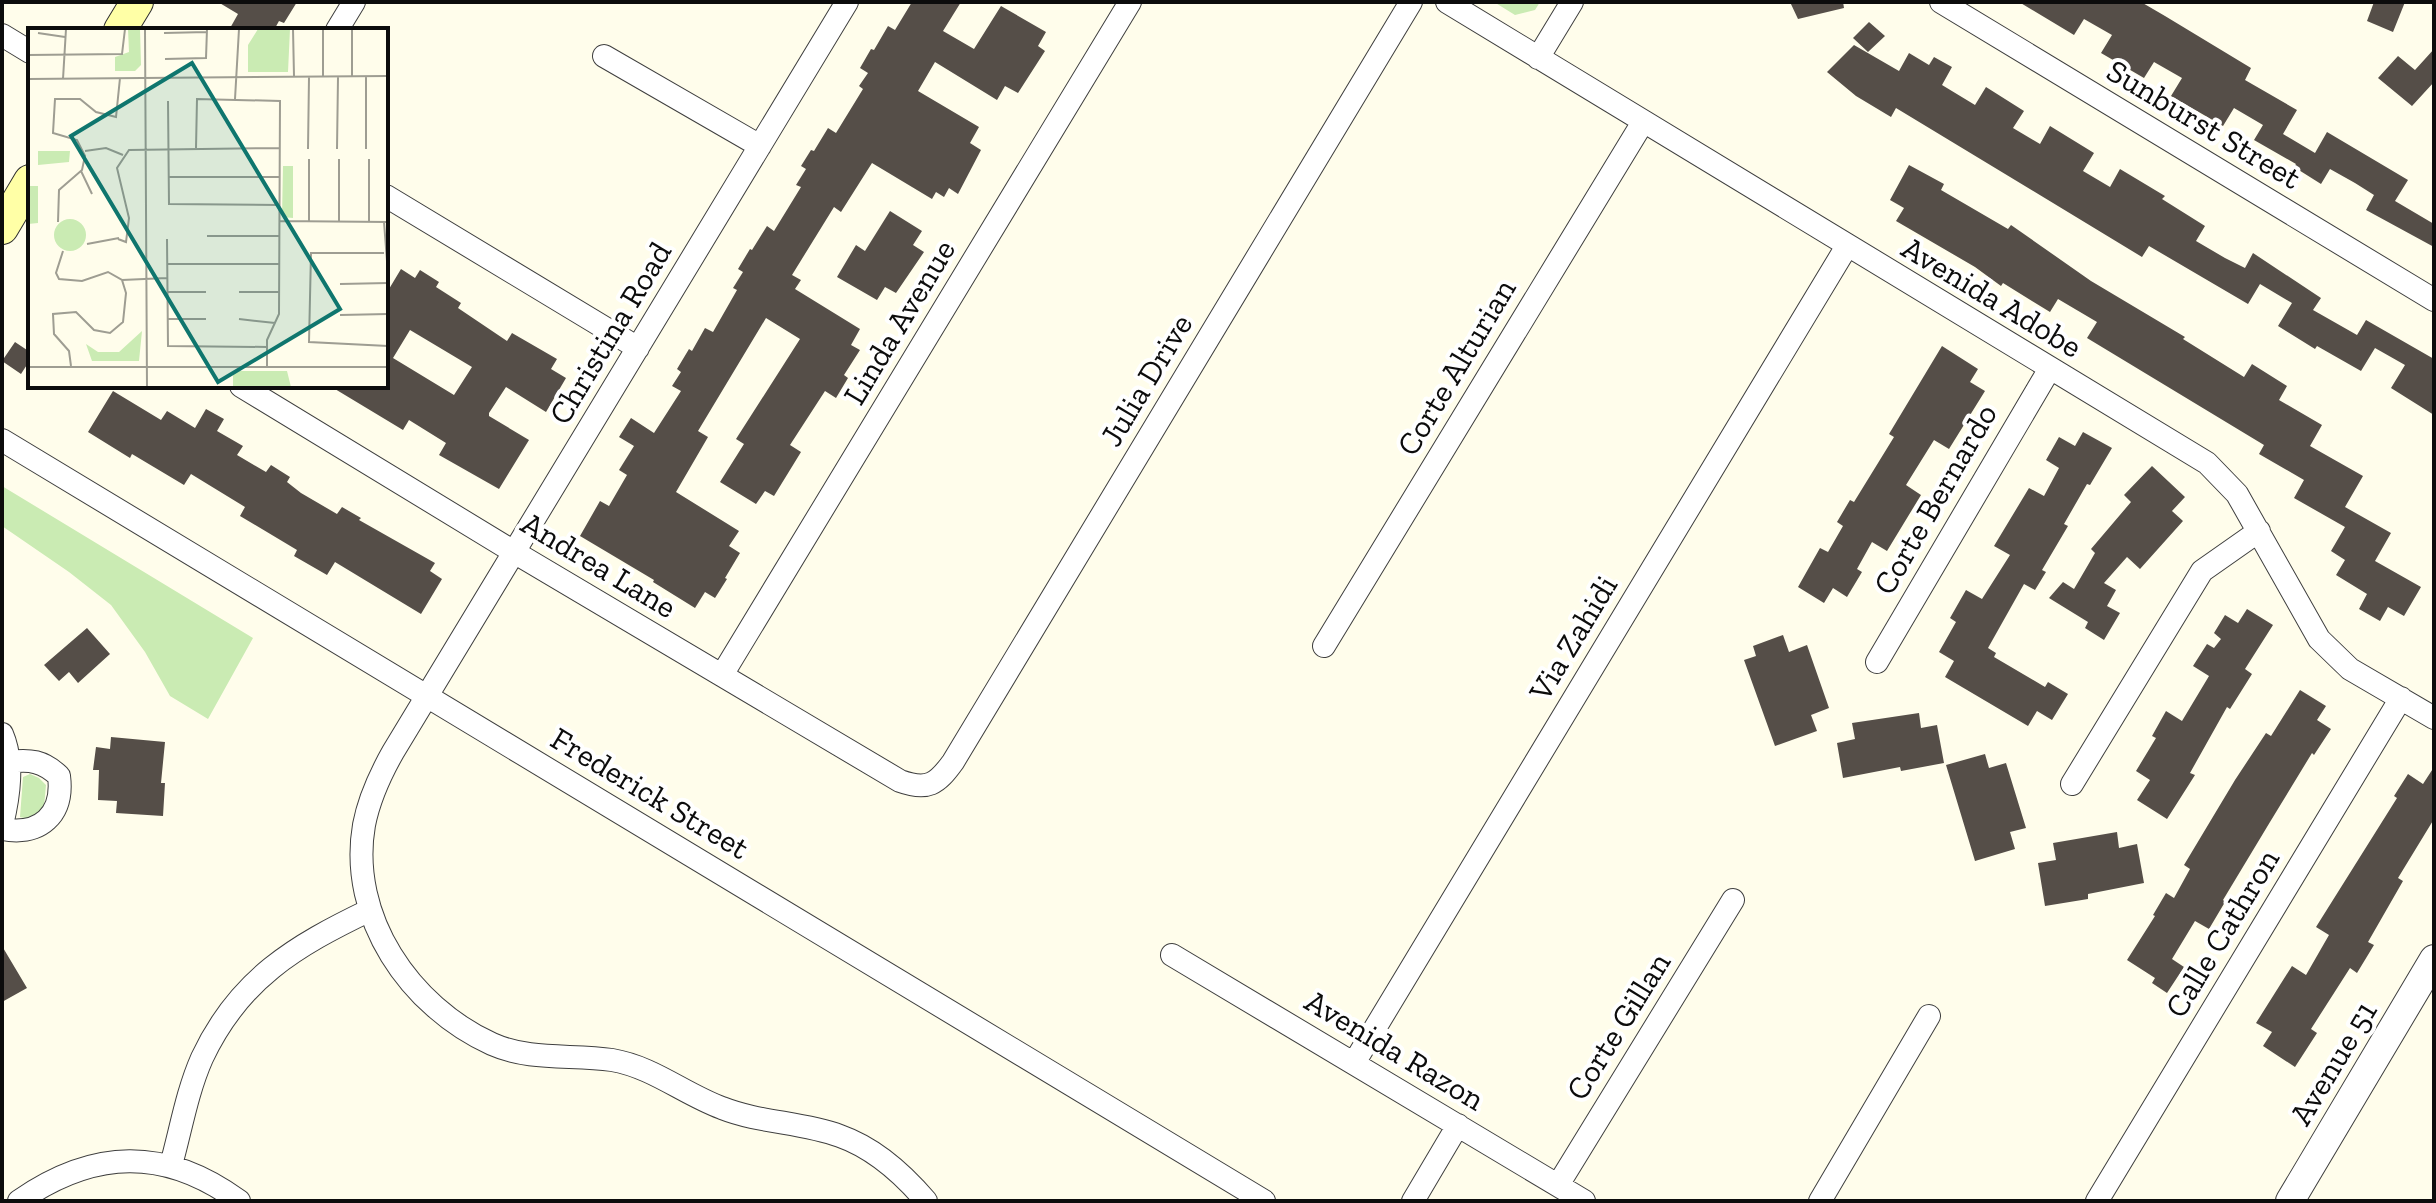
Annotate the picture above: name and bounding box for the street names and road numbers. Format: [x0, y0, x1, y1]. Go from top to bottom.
street label: Sunburst Street [2100, 51, 2308, 197]
street label: Avenida Adobe [1895, 228, 2089, 366]
street label: Linda Avenue [835, 233, 963, 411]
street label: Christina Road [541, 235, 679, 431]
street label: Corte Alturian [1388, 271, 1524, 462]
street label: Julia Drive [1092, 307, 1200, 453]
street label: Corte Bernardo [1865, 397, 2005, 601]
street label: Andrea Lane [515, 504, 683, 626]
street label: Via Zahidi [1520, 569, 1625, 708]
street label: Frederick Street [544, 719, 756, 867]
street label: Calle Cathron [2157, 841, 2287, 1024]
street label: Corte Gillan [1558, 945, 1679, 1107]
street label: Avenida Razon [1298, 982, 1492, 1119]
street label: Avenue 51 [2281, 994, 2385, 1132]

